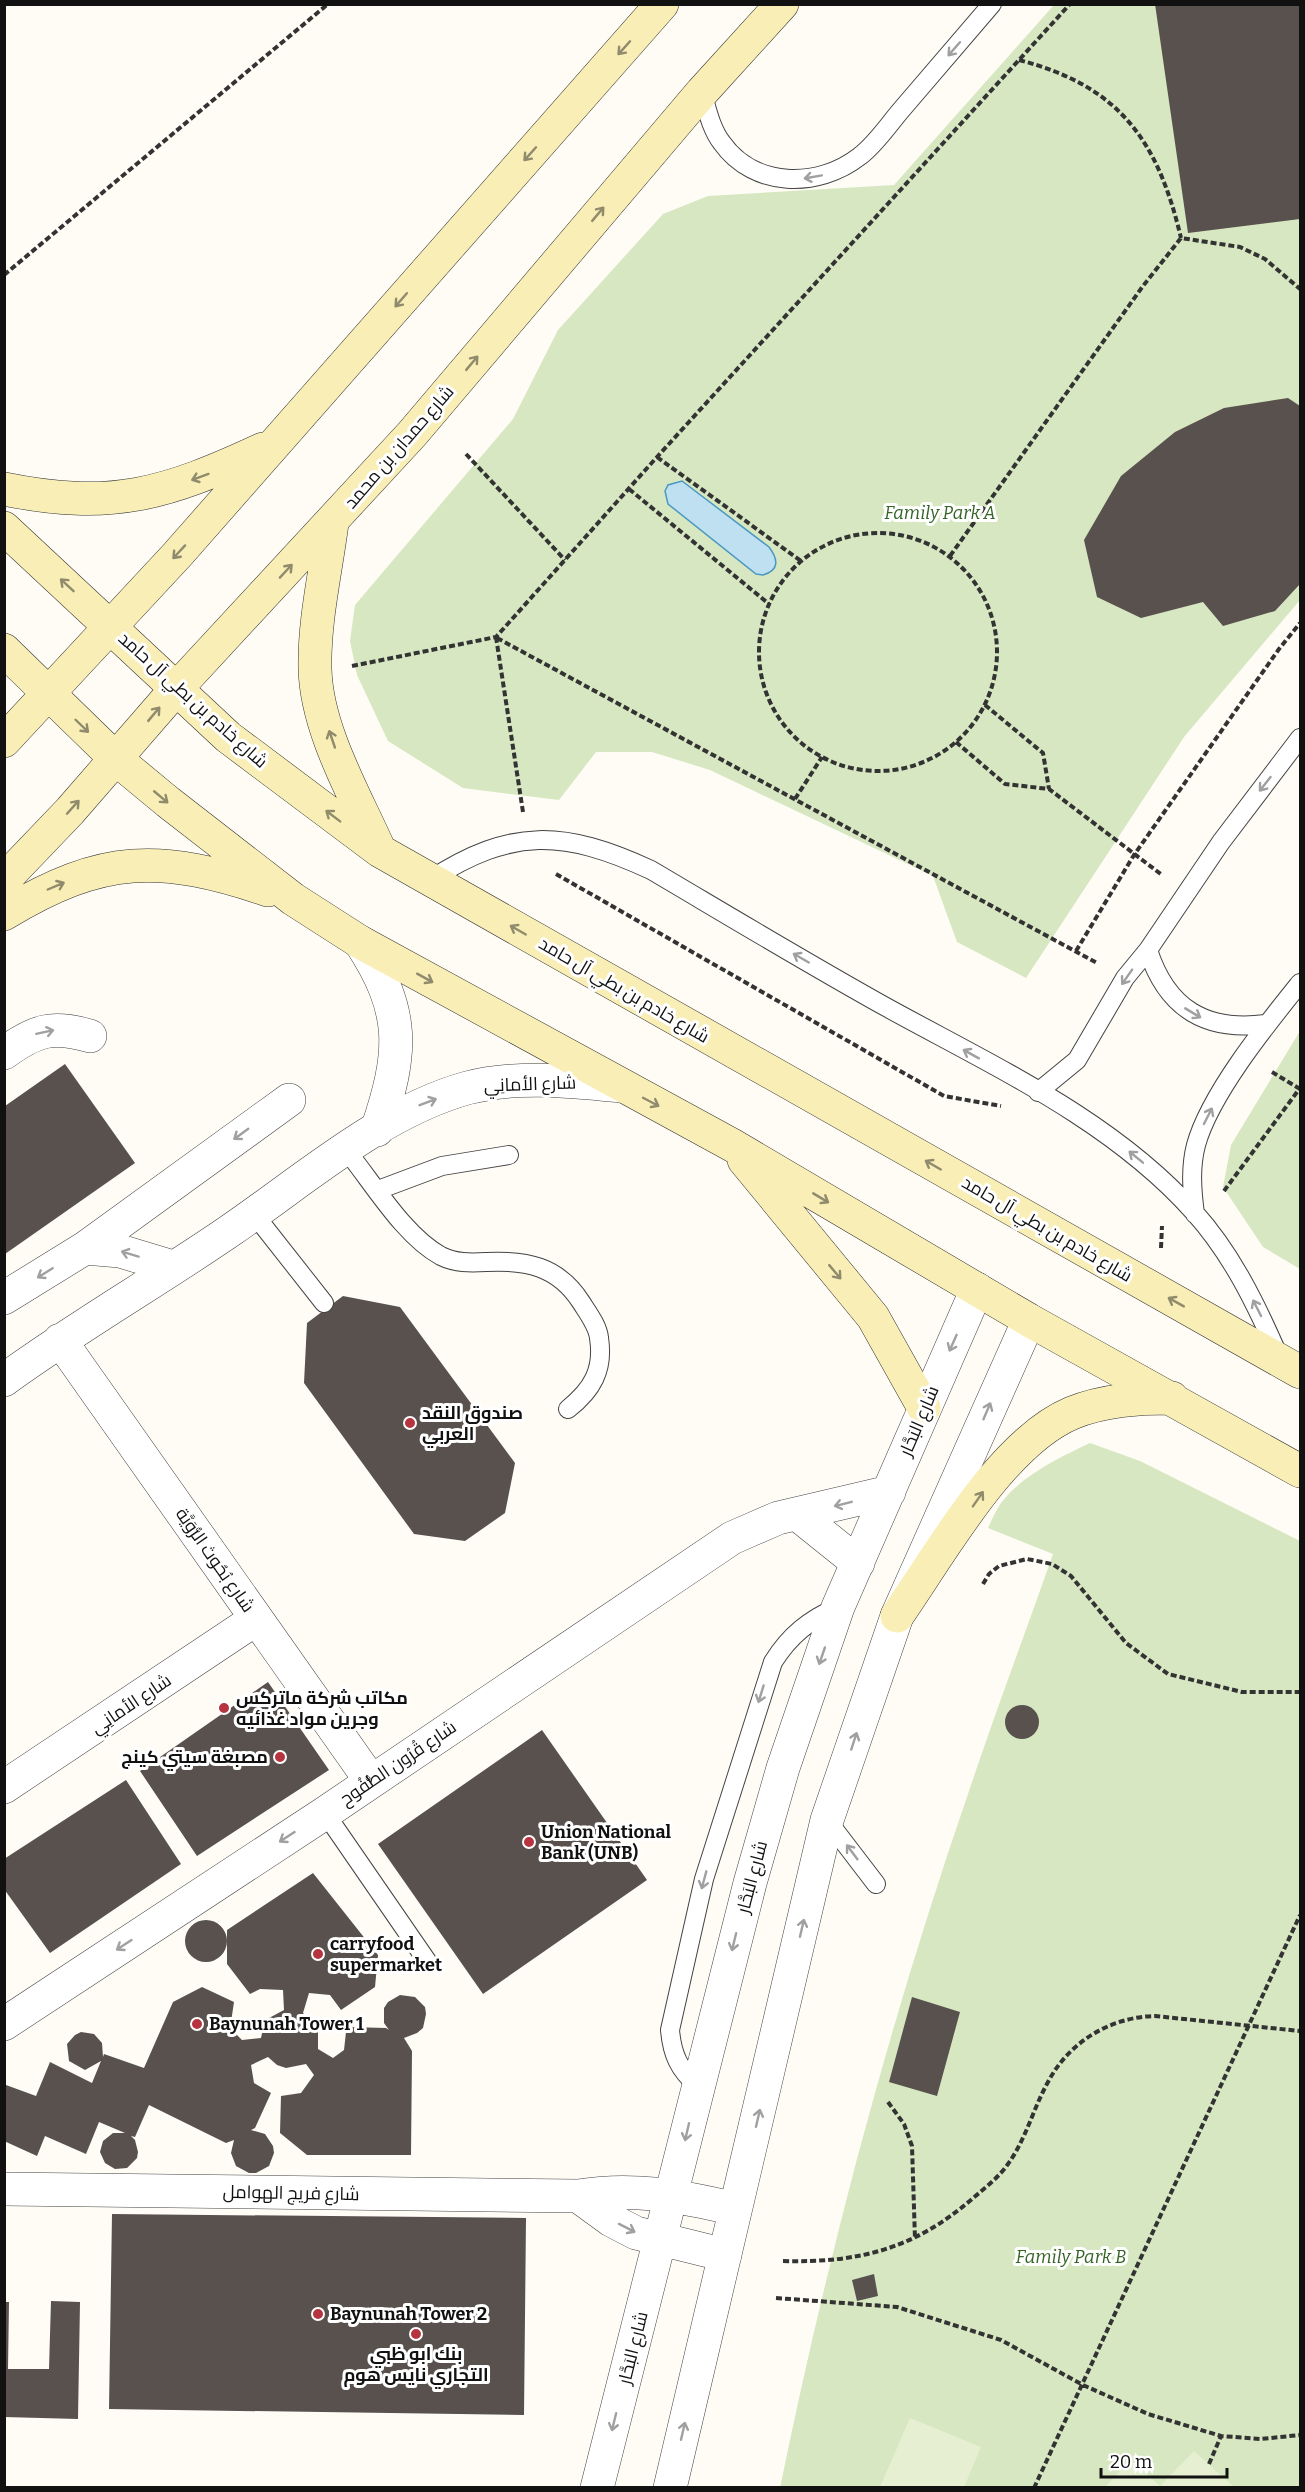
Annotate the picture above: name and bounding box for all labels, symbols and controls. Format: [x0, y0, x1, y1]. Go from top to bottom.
one-way arrow [617, 40, 631, 55]
one-way arrow [947, 41, 961, 56]
one-way arrow [523, 146, 537, 161]
one-way arrow [803, 172, 823, 183]
one-way arrow [591, 207, 605, 222]
one-way arrow [394, 292, 408, 307]
one-way arrow [465, 356, 479, 371]
street label: شارع حمدان بن محمد [340, 381, 459, 514]
one-way arrow [192, 472, 210, 483]
park label: Family Park A [884, 502, 996, 524]
one-way arrow [172, 544, 186, 559]
one-way arrow [279, 564, 294, 579]
one-way arrow [60, 578, 75, 592]
street label: شارع خادم بن بطي آل حامد [112, 627, 272, 775]
one-way arrow [147, 707, 161, 722]
one-way arrow [74, 719, 89, 733]
one-way arrow [325, 730, 336, 749]
one-way arrow [1258, 776, 1271, 792]
one-way arrow [153, 790, 169, 803]
one-way arrow [66, 800, 80, 815]
one-way arrow [325, 810, 341, 823]
one-way arrow [46, 880, 64, 891]
one-way arrow [510, 924, 528, 935]
street label: شارع خادم بن بطي آل حامد [533, 932, 713, 1050]
one-way arrow [793, 951, 810, 963]
one-way arrow [1121, 968, 1133, 984]
one-way arrow [416, 973, 434, 984]
one-way arrow [1184, 1007, 1201, 1019]
one-way arrow [35, 1026, 54, 1037]
one-way arrow [962, 1048, 980, 1059]
street label: شارع الأمانِي [483, 1071, 577, 1100]
one-way arrow [418, 1096, 437, 1107]
one-way arrow [642, 1097, 660, 1108]
one-way arrow [1202, 1108, 1214, 1125]
one-way arrow [234, 1128, 250, 1141]
one-way arrow [1128, 1151, 1144, 1164]
one-way arrow [925, 1159, 942, 1171]
street label: شارع خادم بن بطي آل حامد [956, 1171, 1136, 1289]
one-way arrow [812, 1192, 829, 1204]
one-way arrow [121, 1248, 140, 1259]
one-way arrow [829, 1263, 842, 1279]
one-way arrow [37, 1267, 54, 1279]
one-way arrow [1168, 1296, 1185, 1308]
one-way arrow [1251, 1300, 1263, 1317]
one-way arrow [947, 1333, 959, 1351]
street label: شارع البَحَّار [894, 1382, 945, 1461]
place label: صندوق النقد العربي [422, 1402, 523, 1449]
one-way arrow [982, 1402, 993, 1420]
marker: صندوق النقد العربي [403, 1416, 417, 1430]
one-way arrow [972, 1491, 984, 1508]
one-way arrow [834, 1498, 853, 1510]
street label: شارع بُحُوث الرُّوَيَّة [170, 1503, 259, 1617]
one-way arrow [815, 1646, 826, 1664]
street label: شارع الأمانِي [87, 1669, 177, 1741]
one-way arrow [755, 1684, 766, 1703]
place label: مكاتب شركة ماتركس وجرين مواد غذائيه [236, 1687, 408, 1730]
marker: مكاتب شركة ماتركس وجرين مواد غذائيه [217, 1701, 231, 1715]
street label: شارع قُرُون الطُّفُوح [335, 1716, 461, 1811]
one-way arrow [849, 1732, 860, 1751]
place label: مصبغة سيتي كينج [121, 1746, 268, 1772]
marker: مصبغة سيتي كينج [273, 1750, 287, 1764]
place label: Union National Bank (UNB) [541, 1821, 672, 1864]
one-way arrow [279, 1832, 296, 1844]
marker: Union National Bank (UNB) [522, 1835, 536, 1849]
street label: شارع البَحَّار [731, 1838, 773, 1917]
one-way arrow [845, 1845, 858, 1861]
one-way arrow [698, 1871, 710, 1890]
one-way arrow [797, 1919, 808, 1939]
place label: carryfood supermarket [330, 1933, 442, 1976]
one-way arrow [728, 1933, 740, 1952]
one-way arrow [116, 1938, 133, 1951]
marker: carryfood supermarket [311, 1947, 325, 1961]
place label: Baynunah Tower 1 [209, 2013, 364, 2035]
marker: Baynunah Tower 1 [190, 2017, 204, 2031]
one-way arrow [753, 2109, 764, 2129]
one-way arrow [681, 2122, 693, 2141]
street label: شارع فريج الهوامل [222, 2181, 360, 2206]
one-way arrow [617, 2223, 635, 2234]
park label: Family Park B [1016, 2246, 1126, 2268]
place label: Baynunah Tower 2 [330, 2303, 487, 2325]
marker: Baynunah Tower 2 [311, 2307, 325, 2321]
street label: شارع البَحَّار [613, 2309, 654, 2388]
marker: بنك ابو ظبي التجاري نايس هوم [409, 2327, 423, 2341]
place label: بنك ابو ظبي التجاري نايس هوم [343, 2343, 489, 2389]
one-way arrow [607, 2413, 619, 2432]
one-way arrow [678, 2421, 690, 2440]
scale bar [1101, 2441, 1227, 2479]
text: 20 m [1110, 2451, 1152, 2473]

